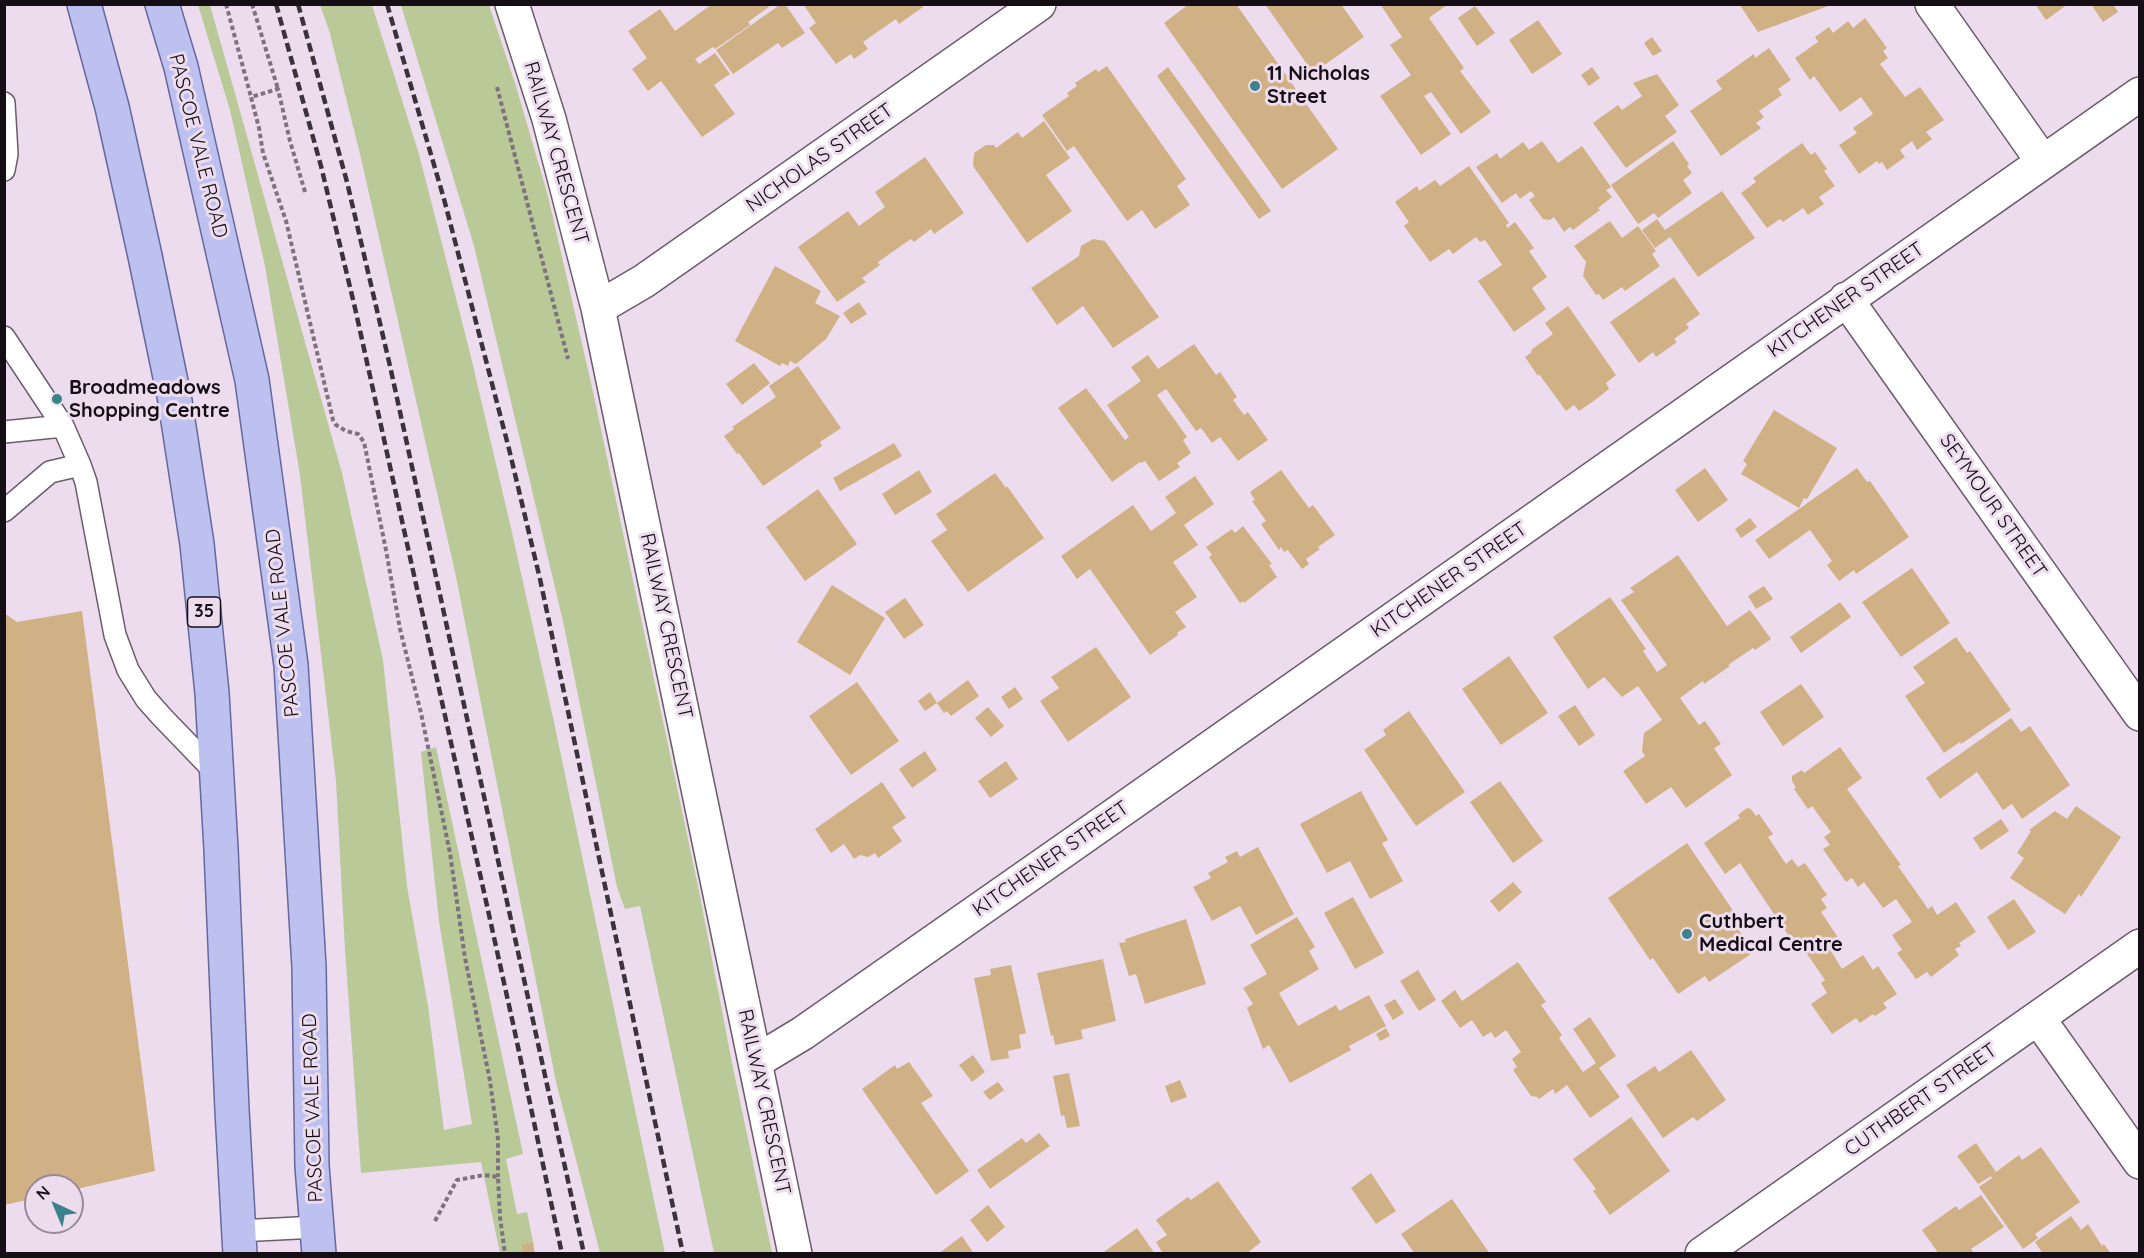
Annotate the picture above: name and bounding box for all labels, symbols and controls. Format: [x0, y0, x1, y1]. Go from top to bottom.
street label: PASCOE VALE ROAD [163, 51, 233, 241]
street label: RAILWAY CRESCENT [518, 59, 594, 247]
place label: 11 Nicholas Street [1267, 62, 1370, 109]
marker: 11 Nicholas Street [1248, 79, 1262, 93]
street label: NICHOLAS STREET [742, 98, 898, 218]
street label: KITCHENER STREET [1763, 237, 1929, 363]
place label: Broadmeadows Shopping Centre [69, 376, 230, 423]
marker: Broadmeadows Shopping Centre [50, 392, 64, 406]
street label: SEYMOUR STREET [1934, 429, 2052, 583]
street label: KITCHENER STREET [1366, 517, 1532, 643]
street label: PASCOE VALE ROAD [261, 528, 305, 718]
street label: RAILWAY CRESCENT [635, 531, 697, 721]
road number: 35 [188, 597, 220, 627]
street label: KITCHENER STREET [968, 796, 1134, 922]
place label: Cuthbert Medical Centre [1699, 910, 1843, 957]
marker: Cuthbert Medical Centre [1680, 927, 1694, 941]
street label: RAILWAY CRESCENT [733, 1007, 795, 1197]
street label: PASCOE VALE ROAD [298, 1013, 328, 1203]
street label: CUTHBERT STREET [1840, 1038, 2002, 1162]
north arrow [24, 1174, 84, 1234]
text: N [32, 1181, 54, 1204]

